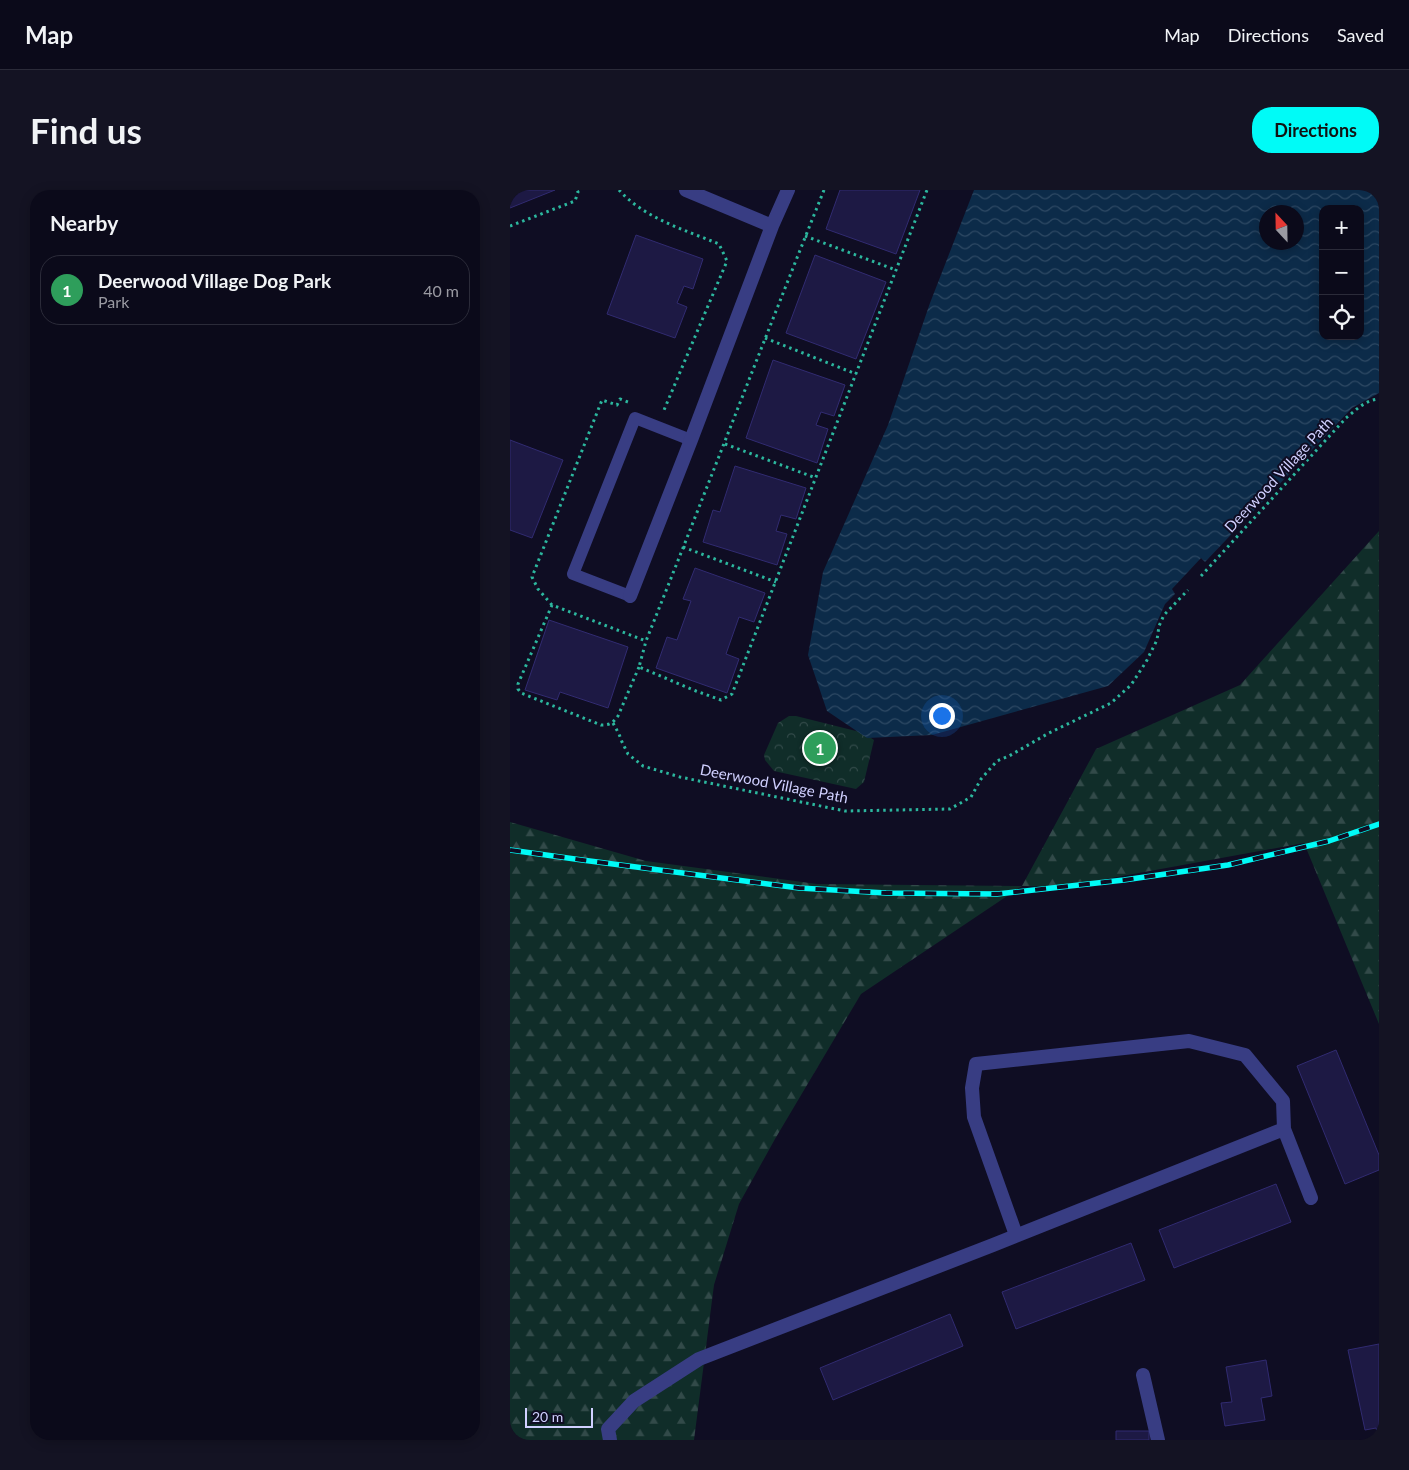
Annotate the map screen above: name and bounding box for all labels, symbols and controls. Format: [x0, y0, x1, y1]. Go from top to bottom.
text: Map [25, 20, 73, 49]
text: Map [1164, 24, 1200, 46]
text: Directions [1228, 24, 1309, 46]
text: Saved [1337, 24, 1384, 46]
button: Directions [1252, 107, 1379, 153]
text: Find us [30, 109, 142, 151]
north arrow [1259, 205, 1304, 250]
map controls [1319, 205, 1364, 340]
button: + [1319, 205, 1364, 250]
text: Nearby [50, 210, 118, 235]
button: − [1319, 250, 1364, 295]
text: Deerwood Village Dog Park [98, 269, 331, 292]
text: 1 [62, 281, 72, 300]
text: 40 m [423, 281, 459, 300]
text: Park [98, 292, 129, 311]
button: locate [1319, 295, 1364, 340]
street label: Deerwood Village Path [1220, 413, 1336, 536]
your location [929, 703, 955, 729]
pin: 1 [804, 729, 836, 767]
street label: Deerwood Village Path [699, 760, 850, 806]
scale bar [525, 1405, 592, 1428]
text: 20 m [532, 1408, 563, 1425]

